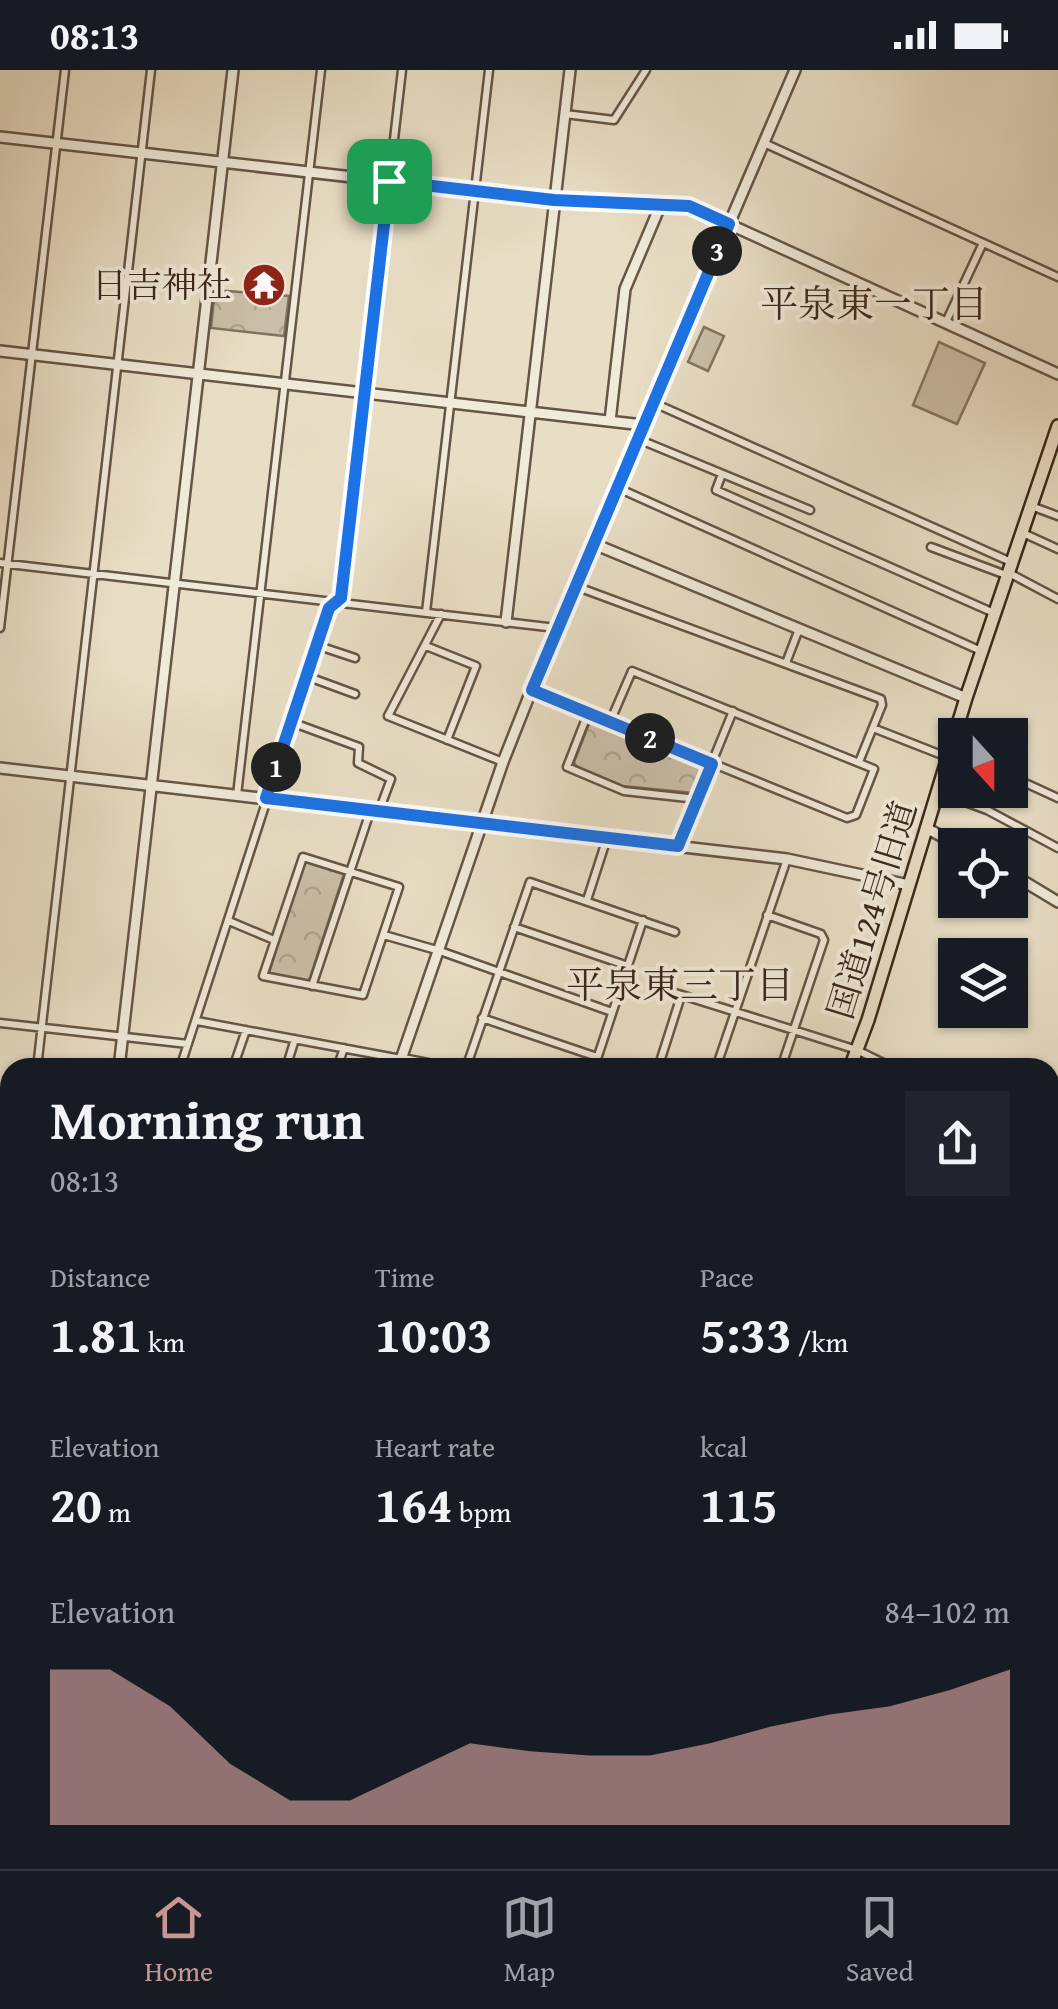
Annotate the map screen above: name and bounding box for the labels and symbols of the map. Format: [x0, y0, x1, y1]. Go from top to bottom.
pin [347, 139, 432, 224]
pin: 3 [692, 226, 742, 276]
place label: 日吉神社 [92, 259, 232, 310]
temple icon: 日吉神社 [241, 262, 287, 308]
district label: 平泉東一丁目 [760, 275, 988, 331]
pin: 2 [625, 713, 675, 763]
north arrow [938, 718, 1028, 808]
pin: 1 [251, 742, 301, 792]
street label: 国道124号旧道 [814, 795, 929, 1025]
district label: 平泉東三丁目 [566, 956, 794, 1012]

